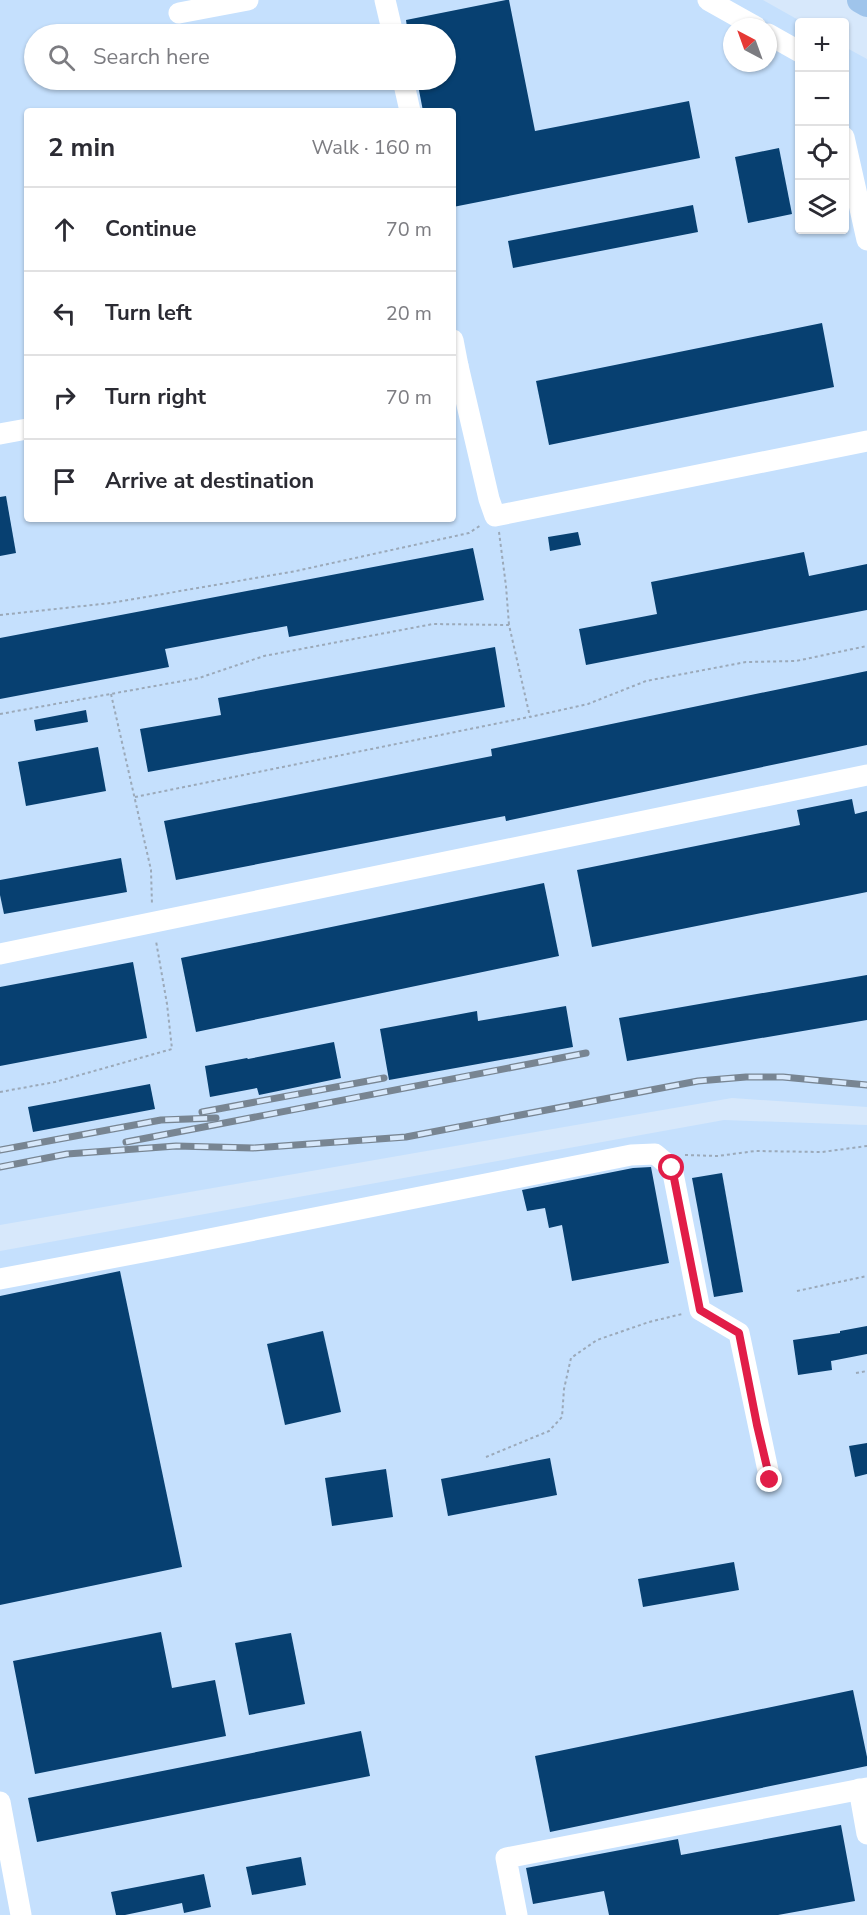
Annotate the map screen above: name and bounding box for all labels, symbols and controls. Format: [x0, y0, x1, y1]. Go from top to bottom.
north arrow [723, 18, 777, 72]
map controls [795, 18, 849, 234]
button: + [795, 18, 849, 72]
search box [24, 24, 456, 90]
icon: search [45, 41, 78, 74]
text: Search here [93, 42, 210, 72]
button: − [795, 72, 849, 126]
button: locate [795, 126, 849, 180]
text: 2 min [48, 130, 115, 165]
text: Walk · 160 m [312, 134, 432, 161]
button: layers [795, 180, 849, 234]
icon: ahead [48, 213, 81, 246]
text: Continue [105, 214, 196, 244]
text: 70 m [386, 216, 432, 243]
icon: left [48, 297, 81, 330]
text: Turn left [105, 298, 192, 328]
text: 20 m [386, 300, 432, 327]
icon: right [48, 381, 81, 414]
text: Turn right [105, 382, 206, 412]
text: 70 m [386, 384, 432, 411]
icon: arrive [48, 465, 81, 498]
text: Arrive at destination [105, 466, 314, 496]
route start [658, 1154, 684, 1180]
route end [756, 1466, 782, 1492]

